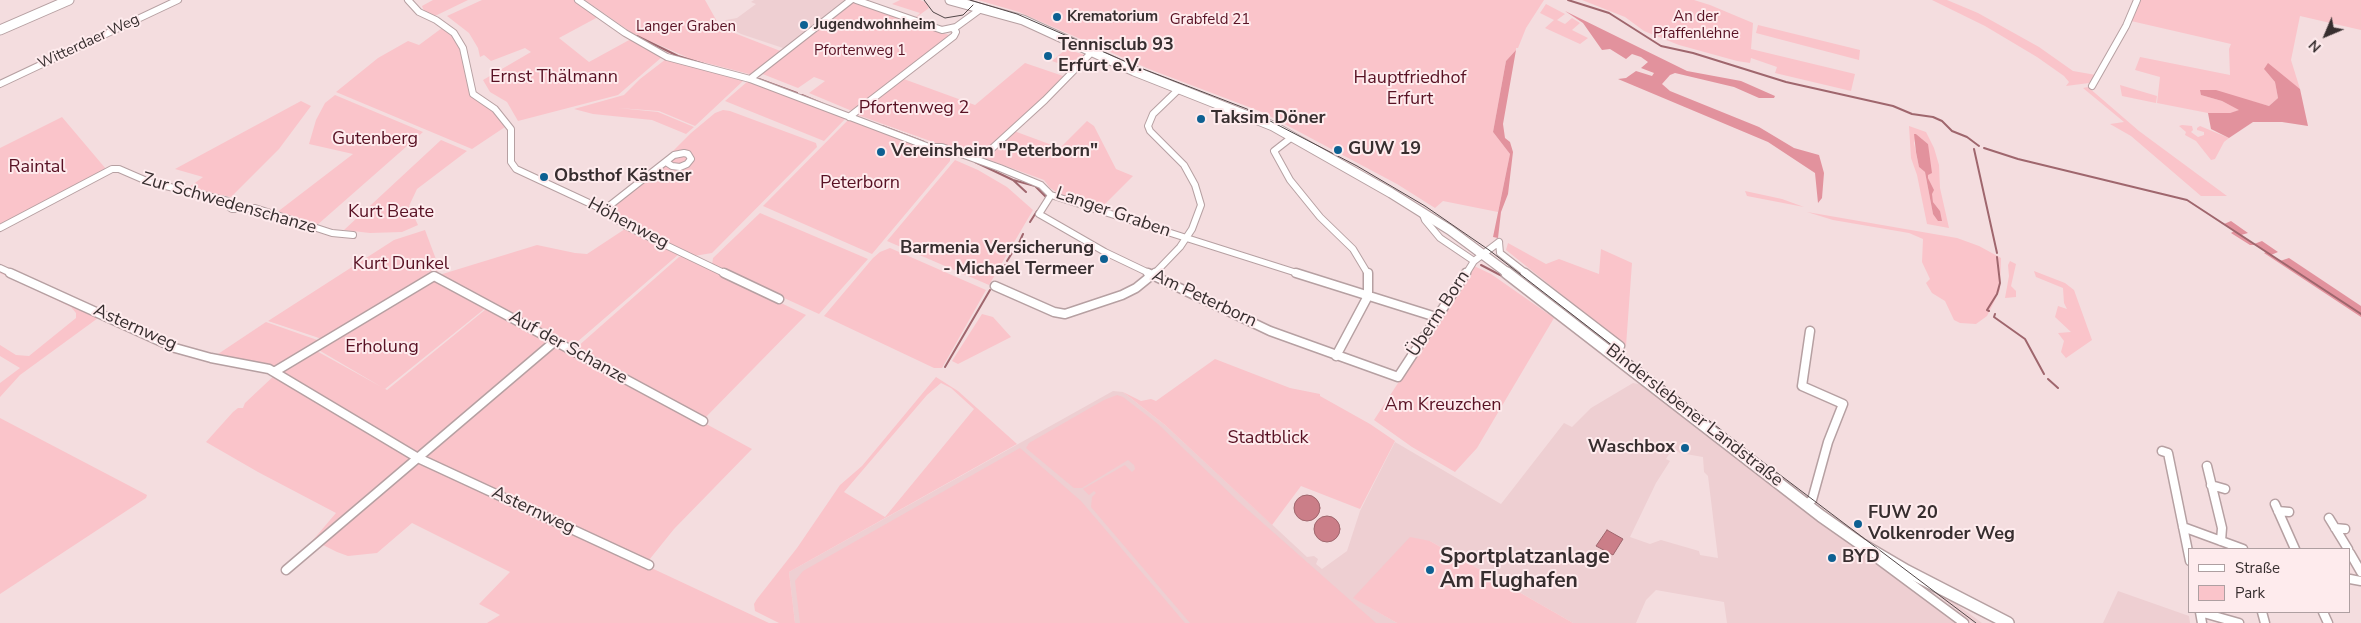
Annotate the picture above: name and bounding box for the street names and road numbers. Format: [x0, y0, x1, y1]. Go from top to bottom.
street label: Witterdaer Weg [35, 11, 143, 73]
street label: Zur Schwedenschanze [139, 169, 319, 239]
street label: Langer Graben [1053, 183, 1173, 243]
street label: Höhenweg [584, 194, 672, 254]
street label: Am Peterborn [1148, 265, 1260, 333]
street label: Überm Born [1403, 267, 1475, 361]
street label: Asternweg [90, 300, 180, 356]
street label: Auf der Schanze [505, 307, 631, 389]
street label: Binderslebener Landstraße [1601, 340, 1787, 492]
street label: Asternweg [488, 482, 578, 540]

